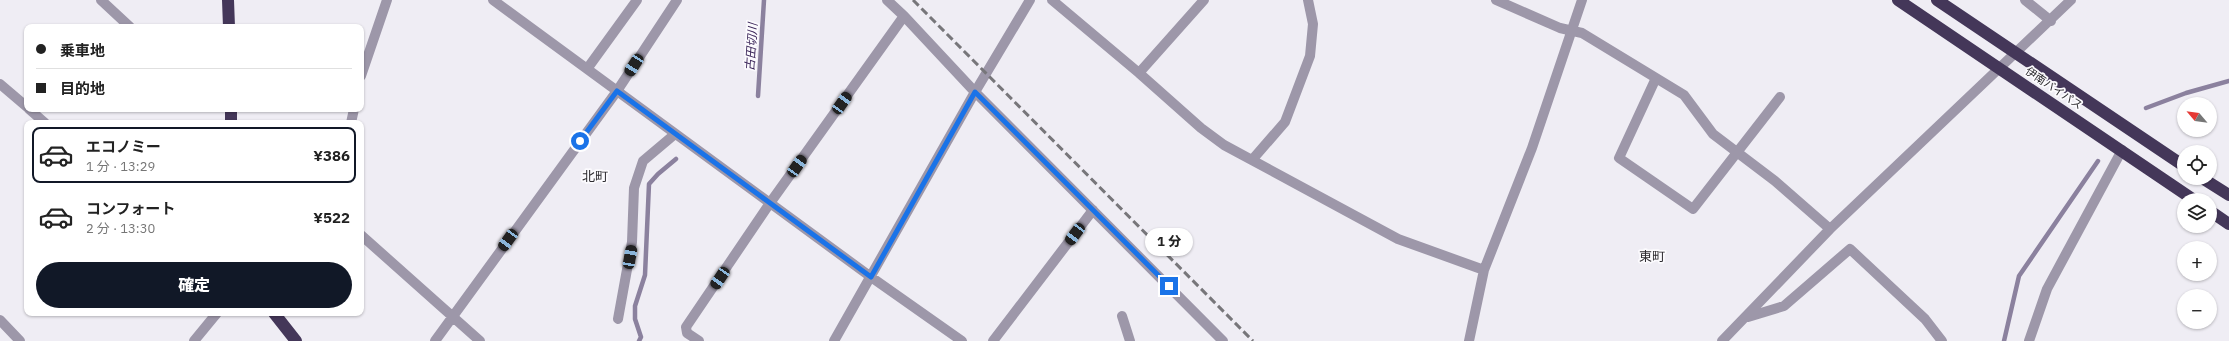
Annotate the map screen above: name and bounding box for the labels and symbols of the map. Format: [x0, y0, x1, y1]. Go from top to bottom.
water label: 古田切川 [742, 21, 760, 71]
car [622, 52, 646, 78]
street label: 伊南バイパス [2023, 64, 2085, 112]
car [830, 90, 854, 116]
north arrow [2177, 97, 2217, 137]
route start [571, 132, 589, 150]
car [785, 153, 809, 179]
district label: 北町 [582, 168, 608, 185]
car [1063, 221, 1087, 247]
car [496, 227, 520, 253]
callout: 1 分 [1145, 228, 1193, 256]
car [622, 244, 638, 270]
district label: 東町 [1639, 248, 1665, 265]
car [708, 265, 732, 291]
route end [1160, 277, 1178, 295]

